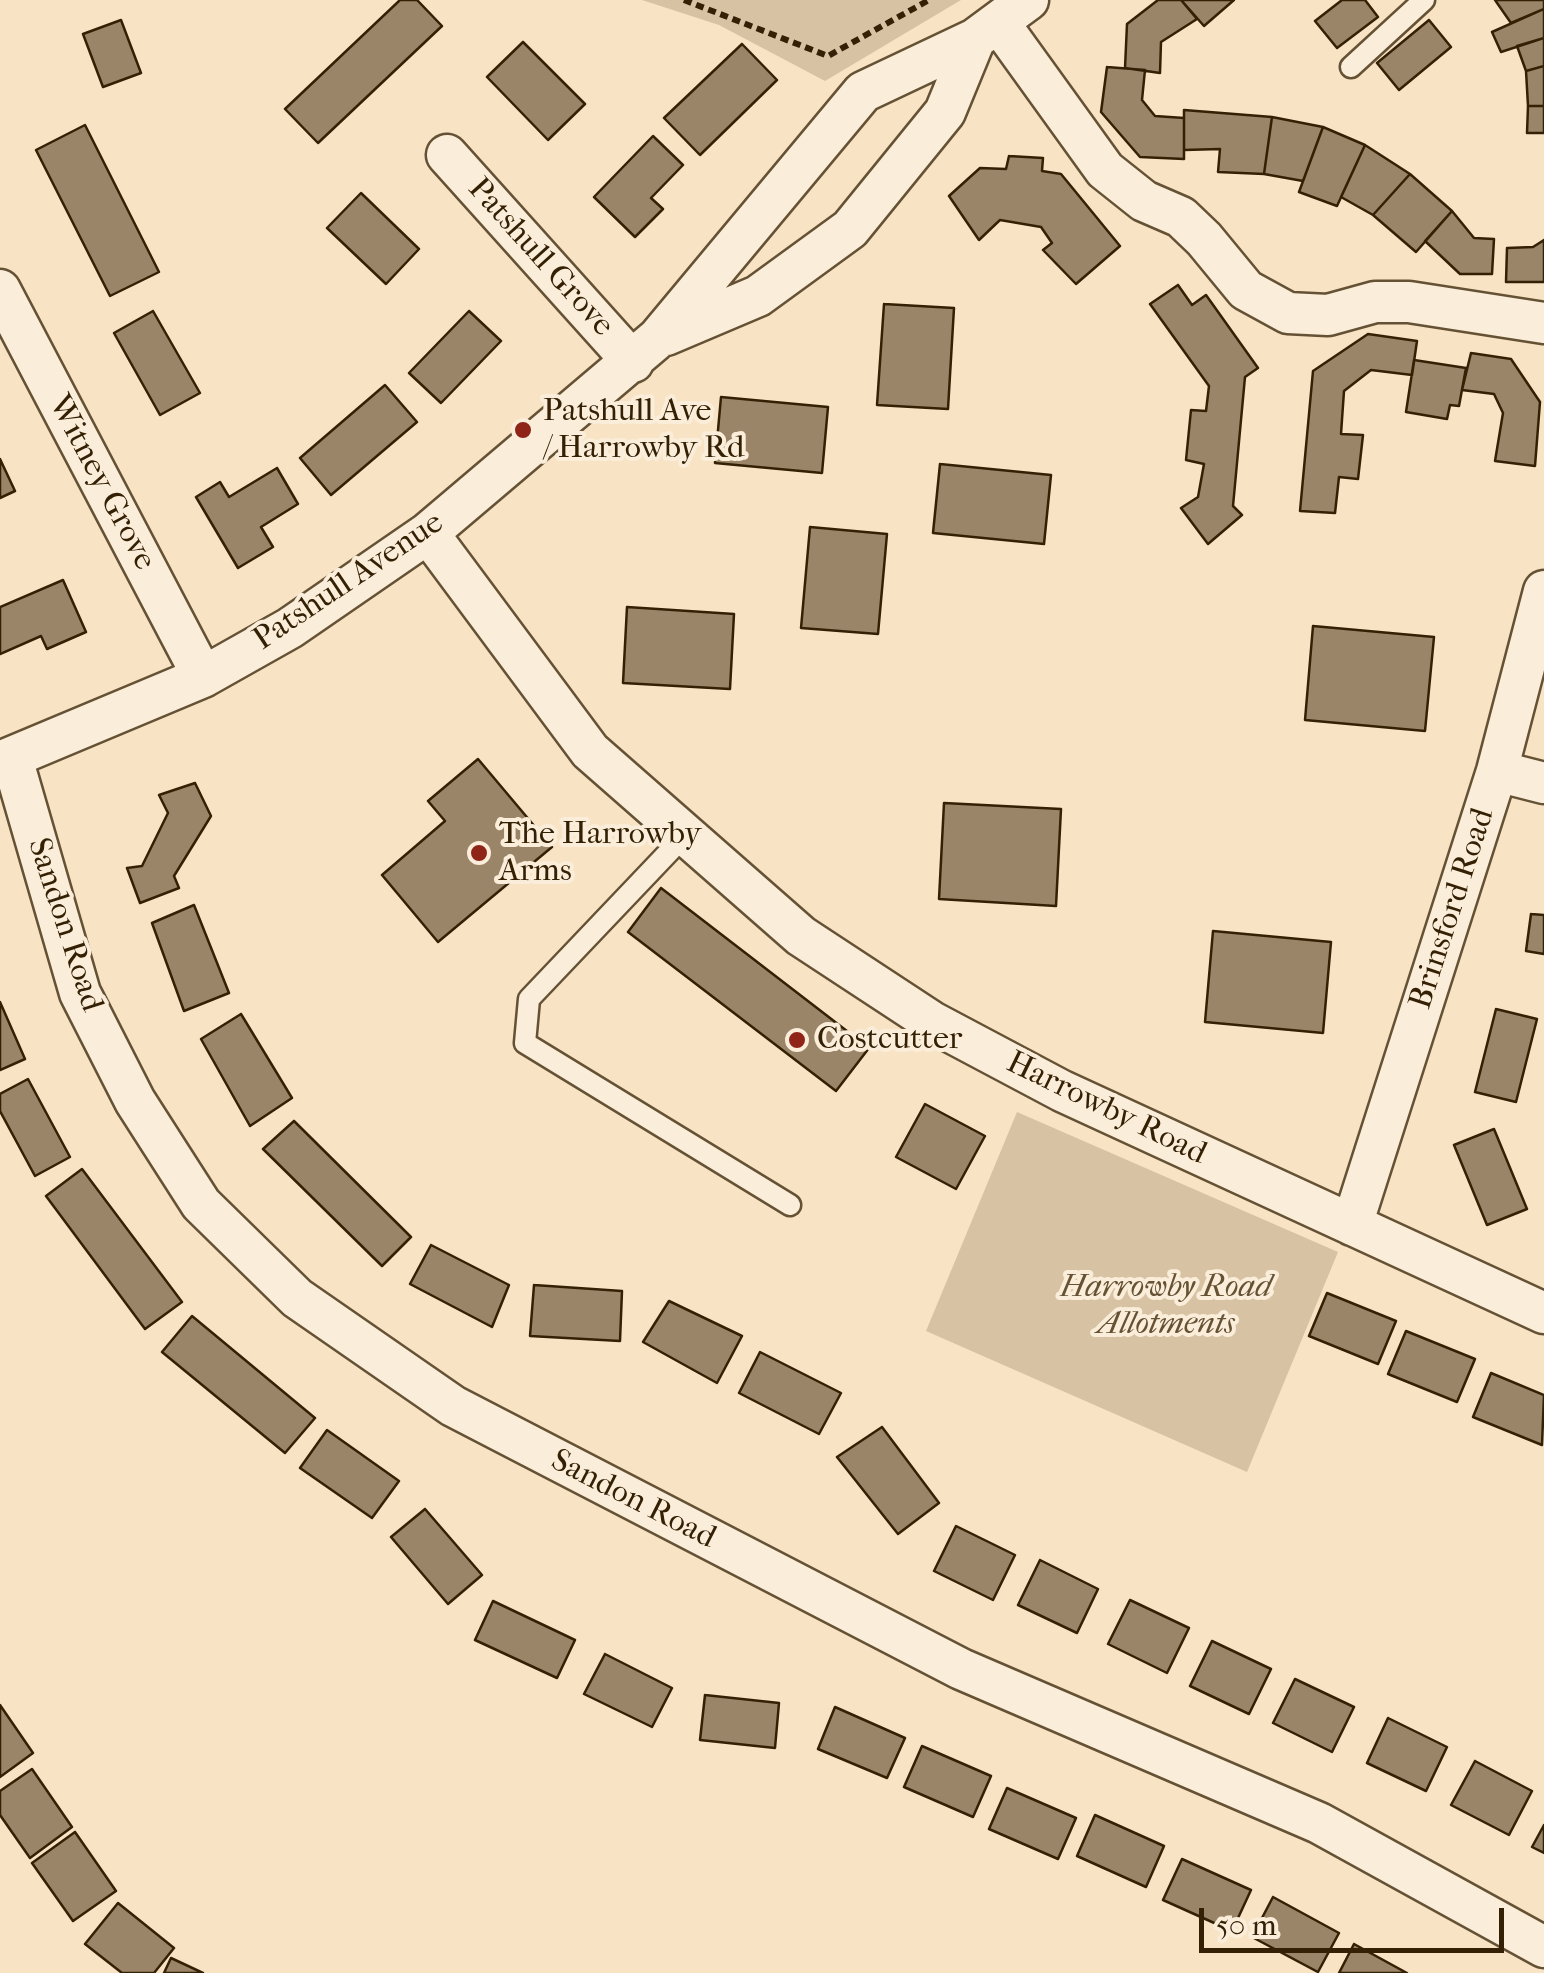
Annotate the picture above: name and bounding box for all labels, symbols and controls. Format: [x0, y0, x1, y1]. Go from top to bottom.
street label: Patshull Grove [459, 171, 621, 345]
street label: Witney Grove [39, 389, 163, 577]
place label: Patshull Ave / Harrowby Rd [543, 393, 744, 468]
marker: Patshull Ave / Harrowby Rd [512, 419, 534, 441]
street label: Patshull Avenue [247, 504, 451, 660]
street label: Brinsford Road [1402, 804, 1504, 1014]
place label: The Harrowby Arms [499, 816, 701, 891]
street label: Sandon Road [18, 834, 110, 1016]
marker: The Harrowby Arms [468, 842, 490, 864]
place label: Costcutter [817, 1021, 962, 1059]
marker: Costcutter [786, 1029, 808, 1051]
street label: Harrowby Road [1000, 1044, 1212, 1174]
park label: Harrowby Road Allotments [1061, 1269, 1271, 1344]
street label: Sandon Road [544, 1442, 722, 1558]
scale bar [1204, 1888, 1509, 1950]
text: 50 m [1216, 1908, 1277, 1943]

